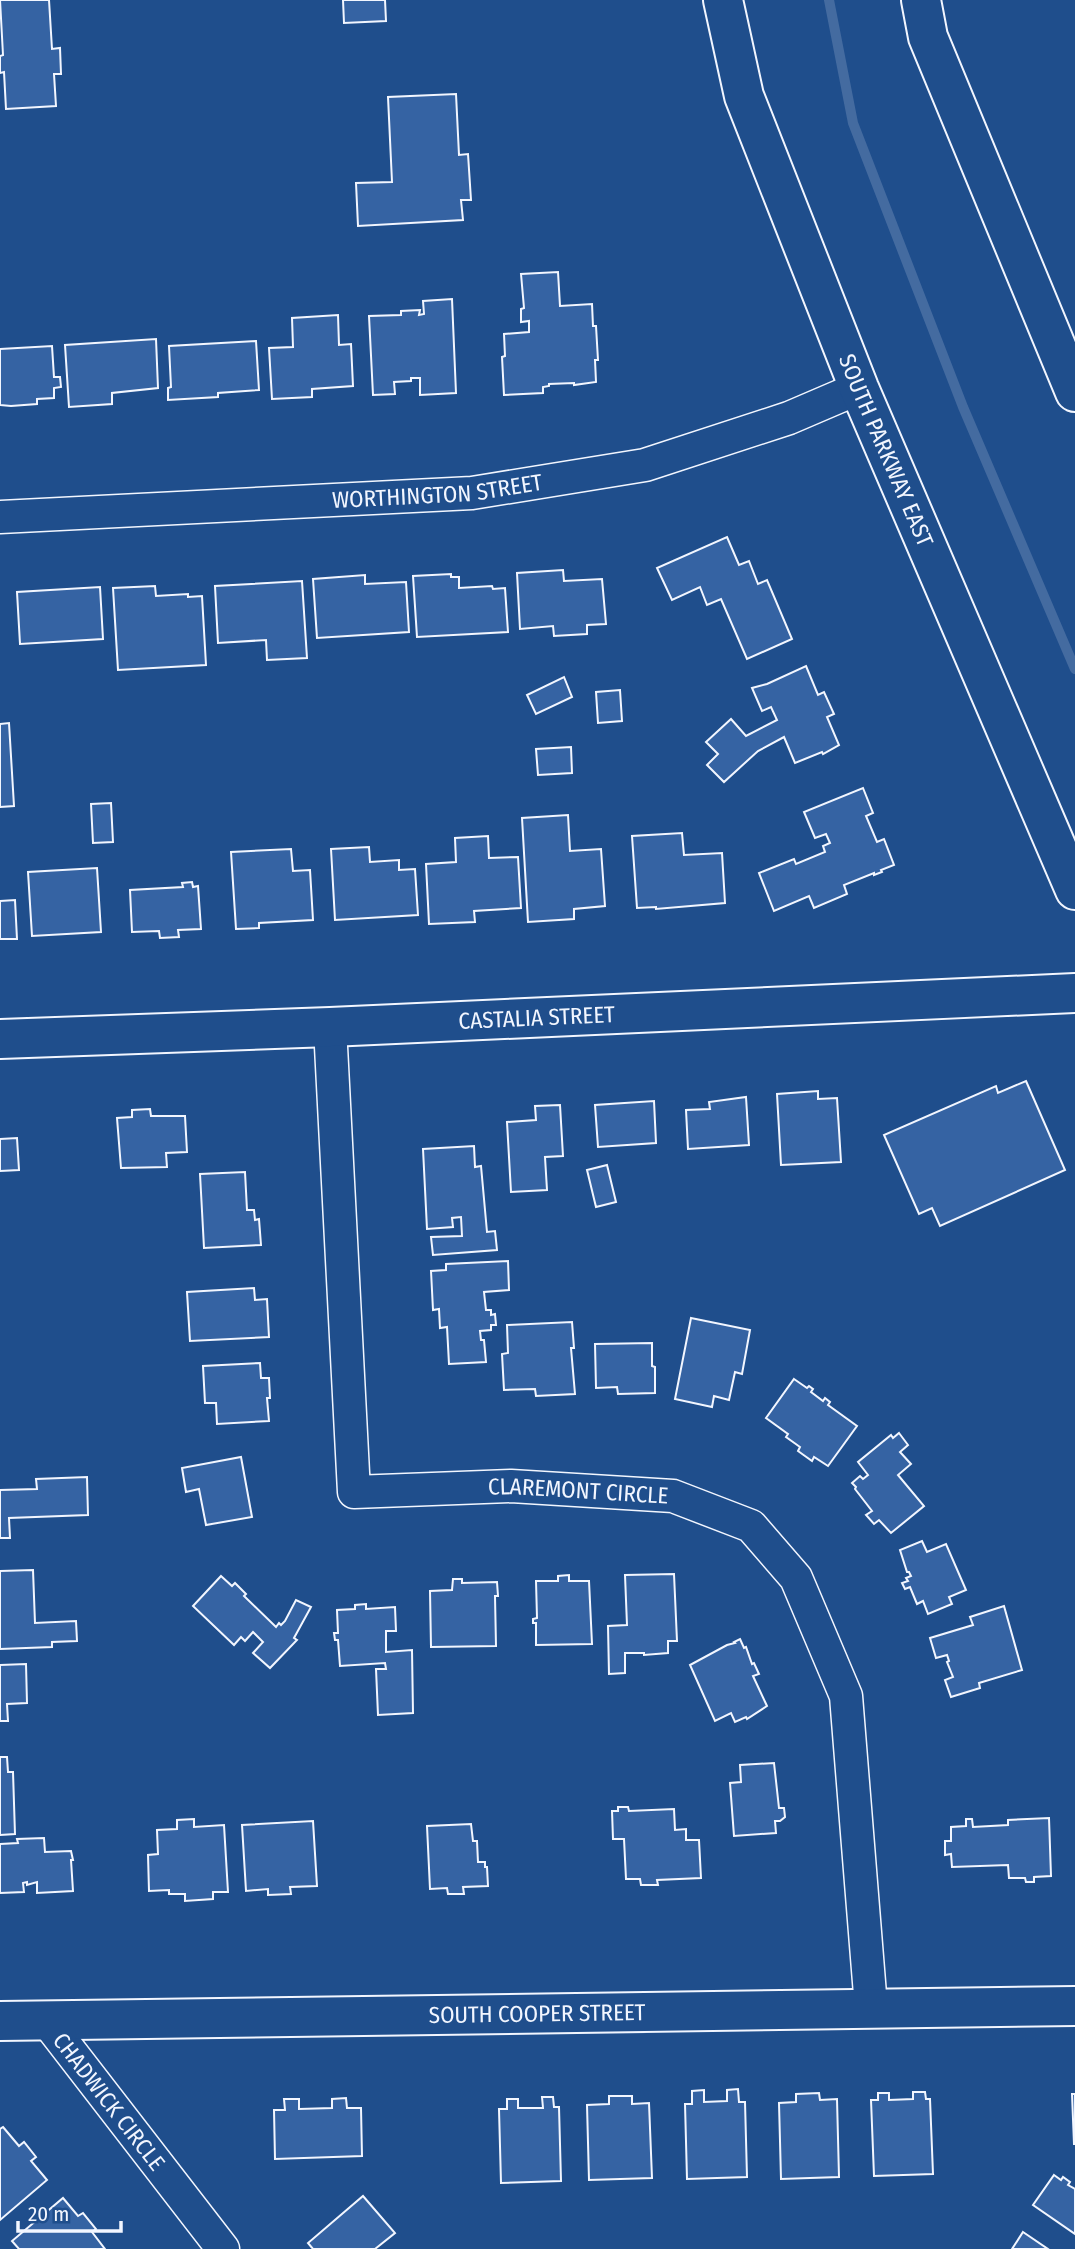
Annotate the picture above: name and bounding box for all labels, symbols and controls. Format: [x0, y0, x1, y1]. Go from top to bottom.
street label: SOUTH PARKWAY EAST [833, 350, 940, 551]
street label: WORTHINGTON STREET [331, 468, 545, 514]
street label: CASTALIA STREET [458, 1000, 616, 1035]
street label: CLAREMONT CIRCLE [487, 1472, 669, 1510]
street label: SOUTH COOPER STREET [428, 1998, 646, 2029]
street label: CHADWICK CIRCLE [47, 2027, 171, 2176]
scale bar [18, 2190, 121, 2234]
text: 20 m [28, 2201, 69, 2227]

